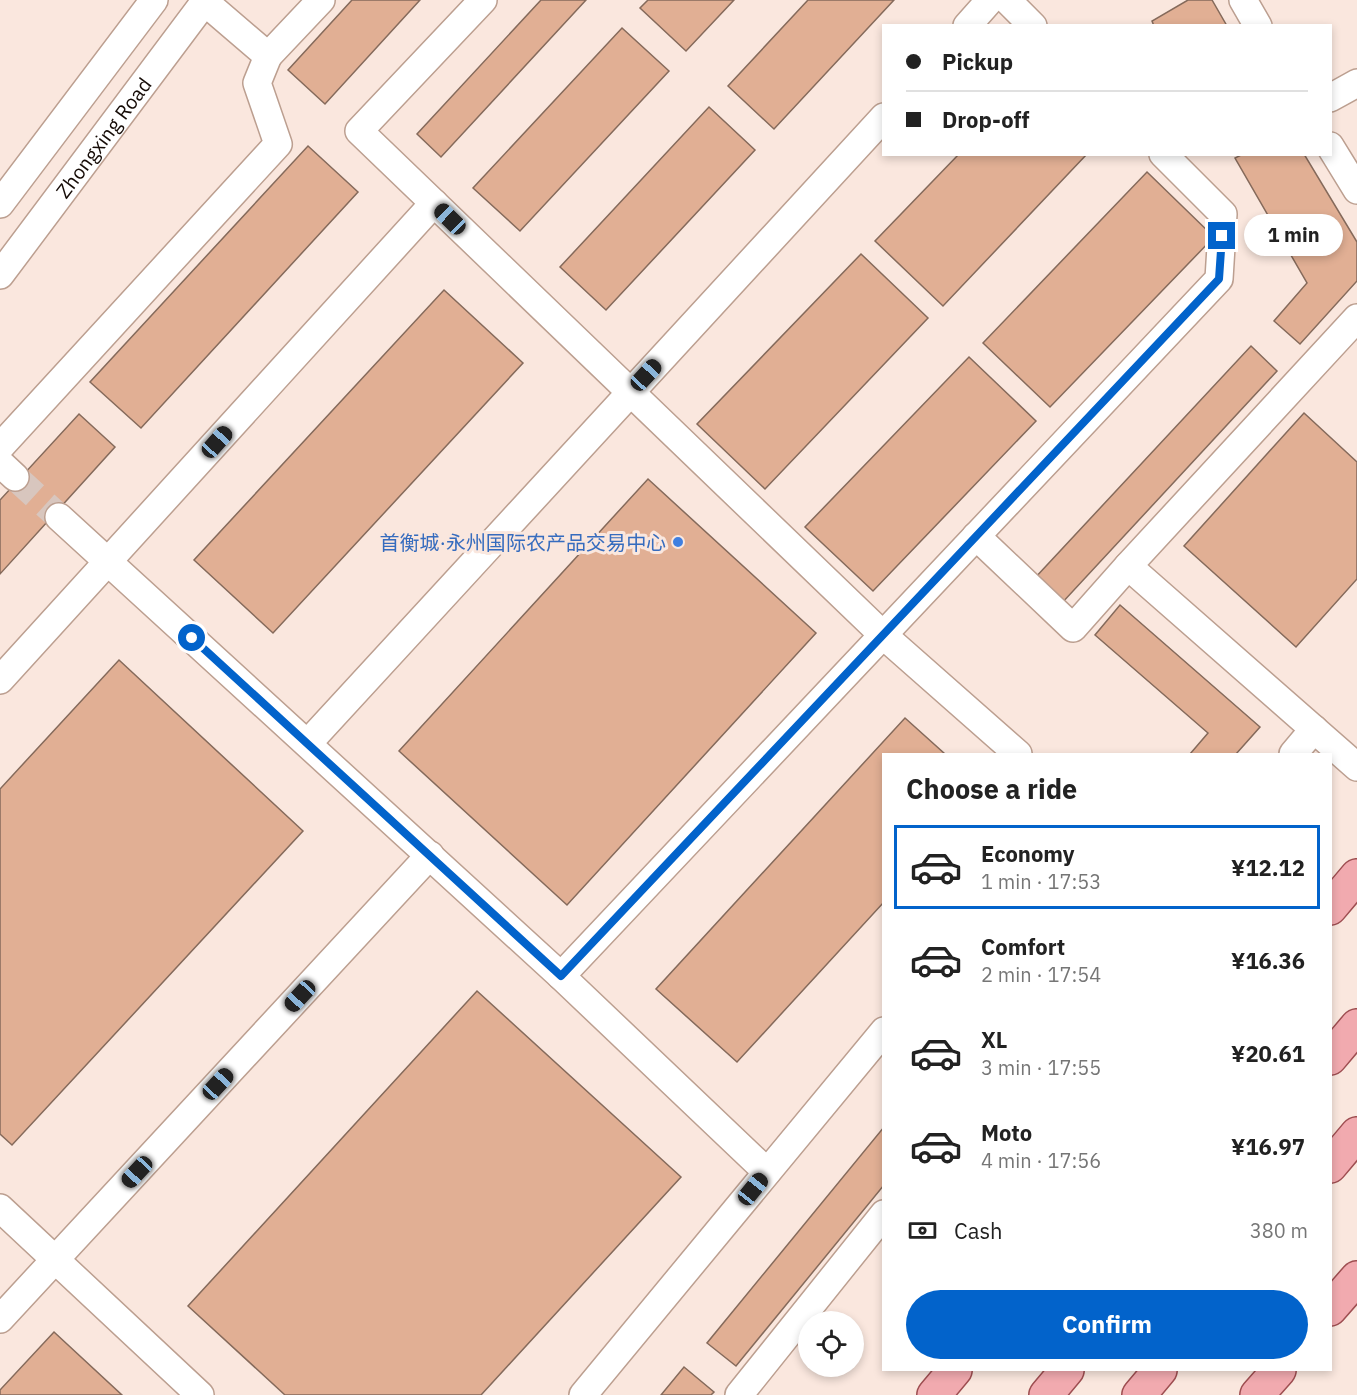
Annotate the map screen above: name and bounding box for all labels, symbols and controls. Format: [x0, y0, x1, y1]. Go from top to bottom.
text: Pickup [942, 47, 1013, 76]
street label: Zhongxing Road [49, 72, 157, 203]
text: Drop-off [942, 105, 1029, 134]
car [431, 200, 469, 238]
callout: 1 min [1243, 215, 1342, 257]
text: 1 min [1267, 221, 1320, 248]
route end [1208, 222, 1235, 249]
car [627, 356, 665, 394]
car [198, 423, 236, 461]
place label: 首衡城·永州国际农产品交易中心 [379, 529, 666, 556]
marker: 首衡城·永州国际农产品交易中心 [671, 535, 685, 549]
route start [178, 624, 205, 651]
text: Choose a ride [906, 771, 1077, 806]
text: Economy [981, 839, 1075, 868]
icon: car [909, 840, 963, 894]
text: ¥12.12 [1231, 853, 1305, 882]
text: 1 min · 17:53 [981, 868, 1101, 895]
text: Comfort [981, 932, 1065, 961]
icon: car [909, 933, 963, 987]
text: ¥16.36 [1231, 946, 1305, 975]
text: 2 min · 17:54 [981, 961, 1101, 988]
car [281, 977, 319, 1015]
text: XL [981, 1025, 1007, 1054]
icon: car [909, 1026, 963, 1080]
text: ¥20.61 [1231, 1039, 1305, 1068]
text: 3 min · 17:55 [981, 1054, 1101, 1081]
car [199, 1065, 237, 1103]
text: Moto [981, 1118, 1032, 1147]
icon: car [909, 1119, 963, 1173]
text: ¥16.97 [1231, 1132, 1305, 1161]
text: 4 min · 17:56 [981, 1147, 1101, 1174]
car [118, 1153, 156, 1191]
car [735, 1169, 771, 1209]
icon: cash [906, 1214, 939, 1247]
text: Cash [954, 1216, 1003, 1245]
text: 380 m [1250, 1217, 1308, 1244]
button: Confirm [906, 1290, 1308, 1359]
map controls [798, 1311, 864, 1377]
button: locate [798, 1311, 864, 1377]

